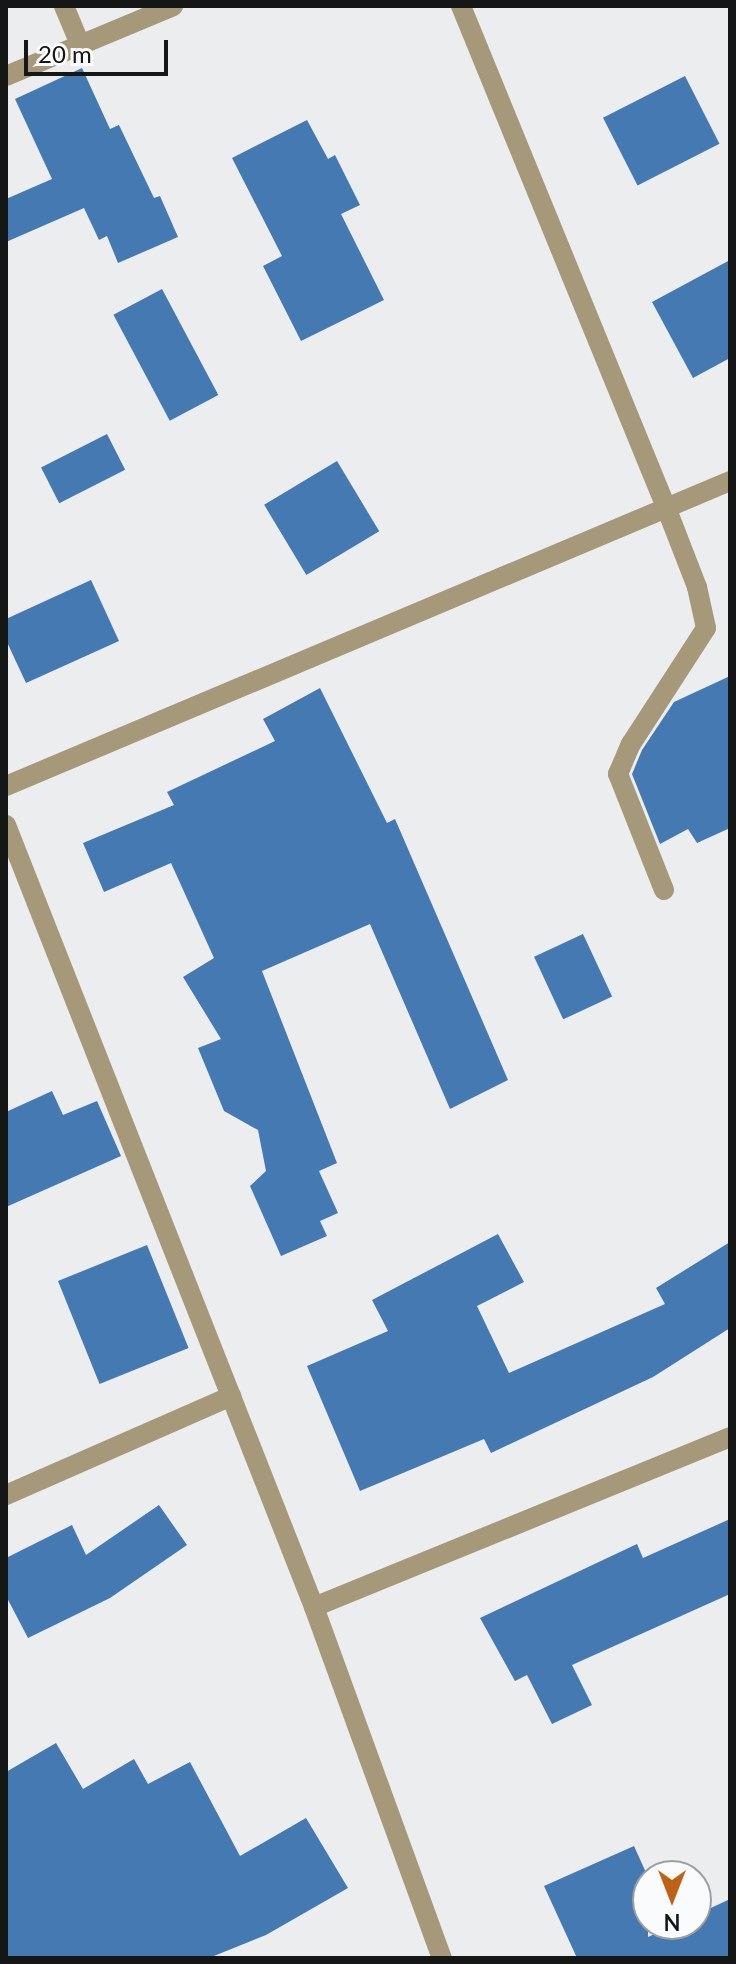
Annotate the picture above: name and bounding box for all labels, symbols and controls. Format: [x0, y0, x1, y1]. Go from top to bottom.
scale bar [28, 24, 172, 74]
text: 20 m [38, 39, 92, 68]
north arrow [632, 1860, 712, 1940]
text: N [664, 1909, 680, 1936]

